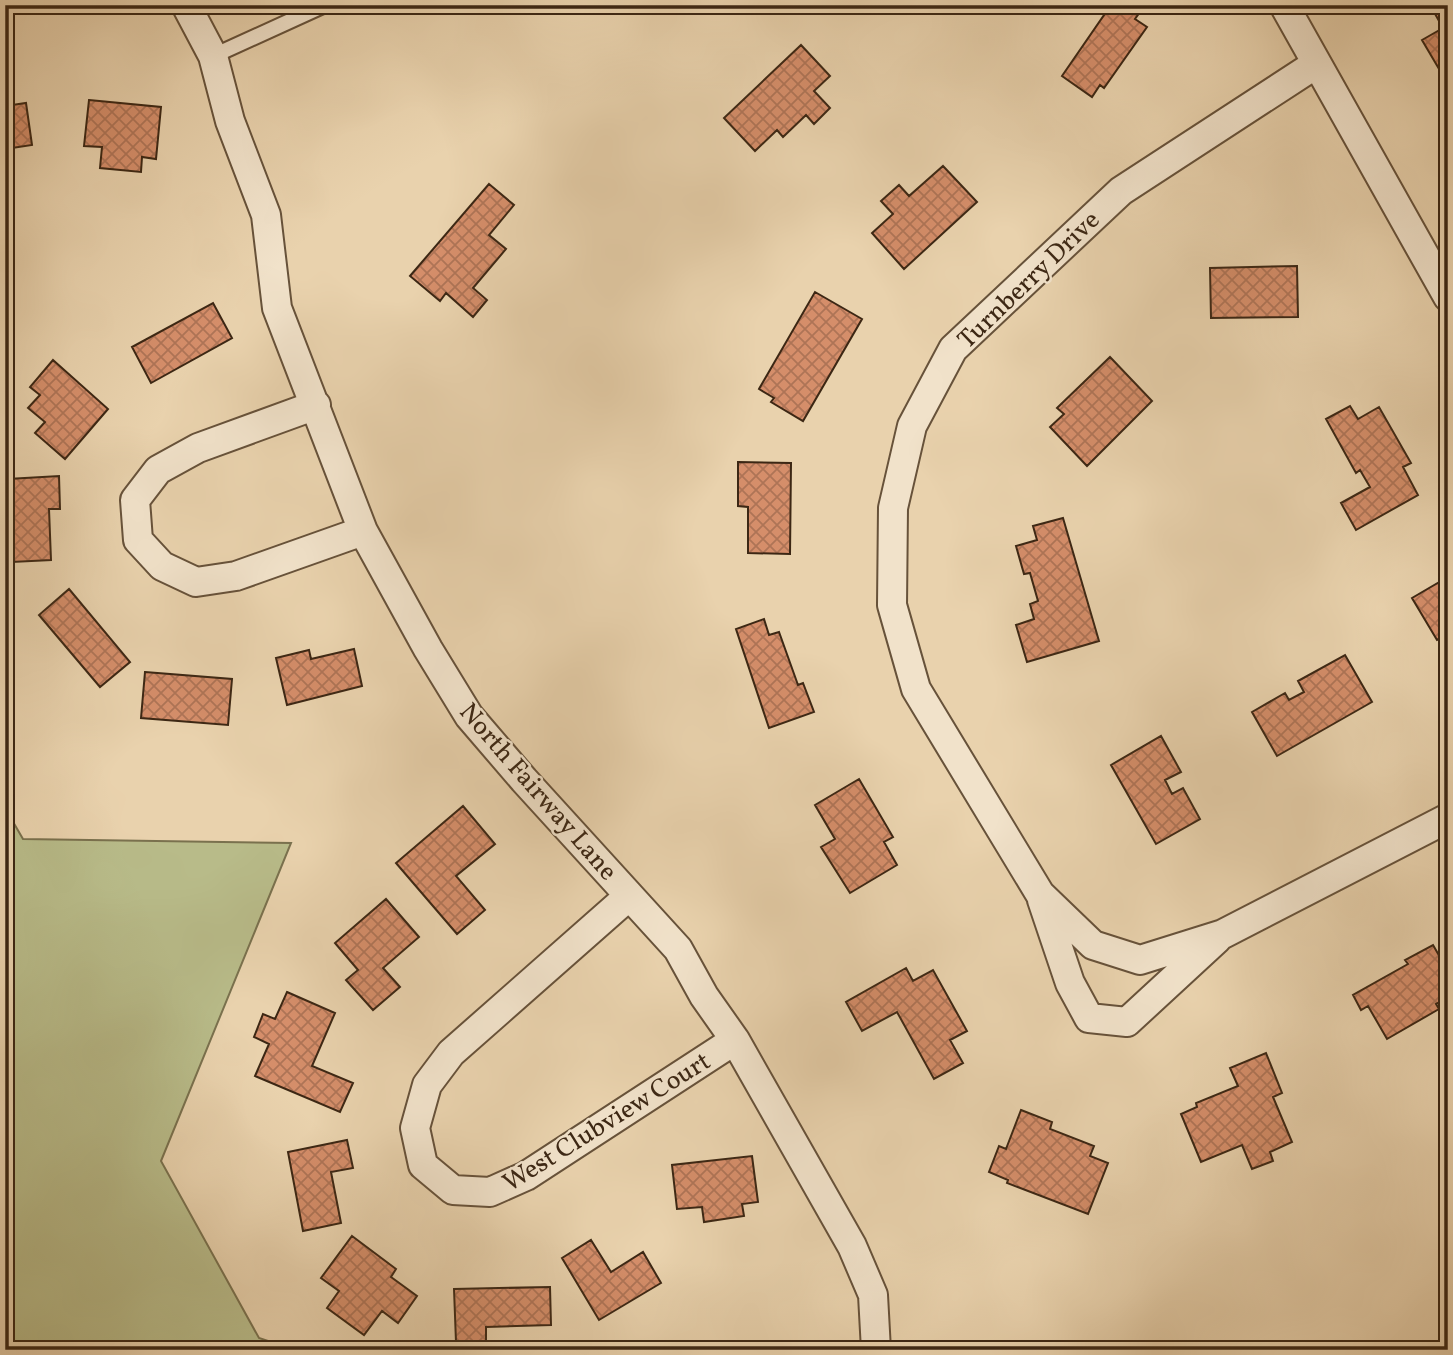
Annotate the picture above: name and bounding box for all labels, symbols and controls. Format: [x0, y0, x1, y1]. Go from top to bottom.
street label: Turnberry Drive [950, 203, 1109, 358]
street label: North Fairway Lane [450, 696, 625, 889]
street label: West Clubview Court [496, 1044, 718, 1201]

